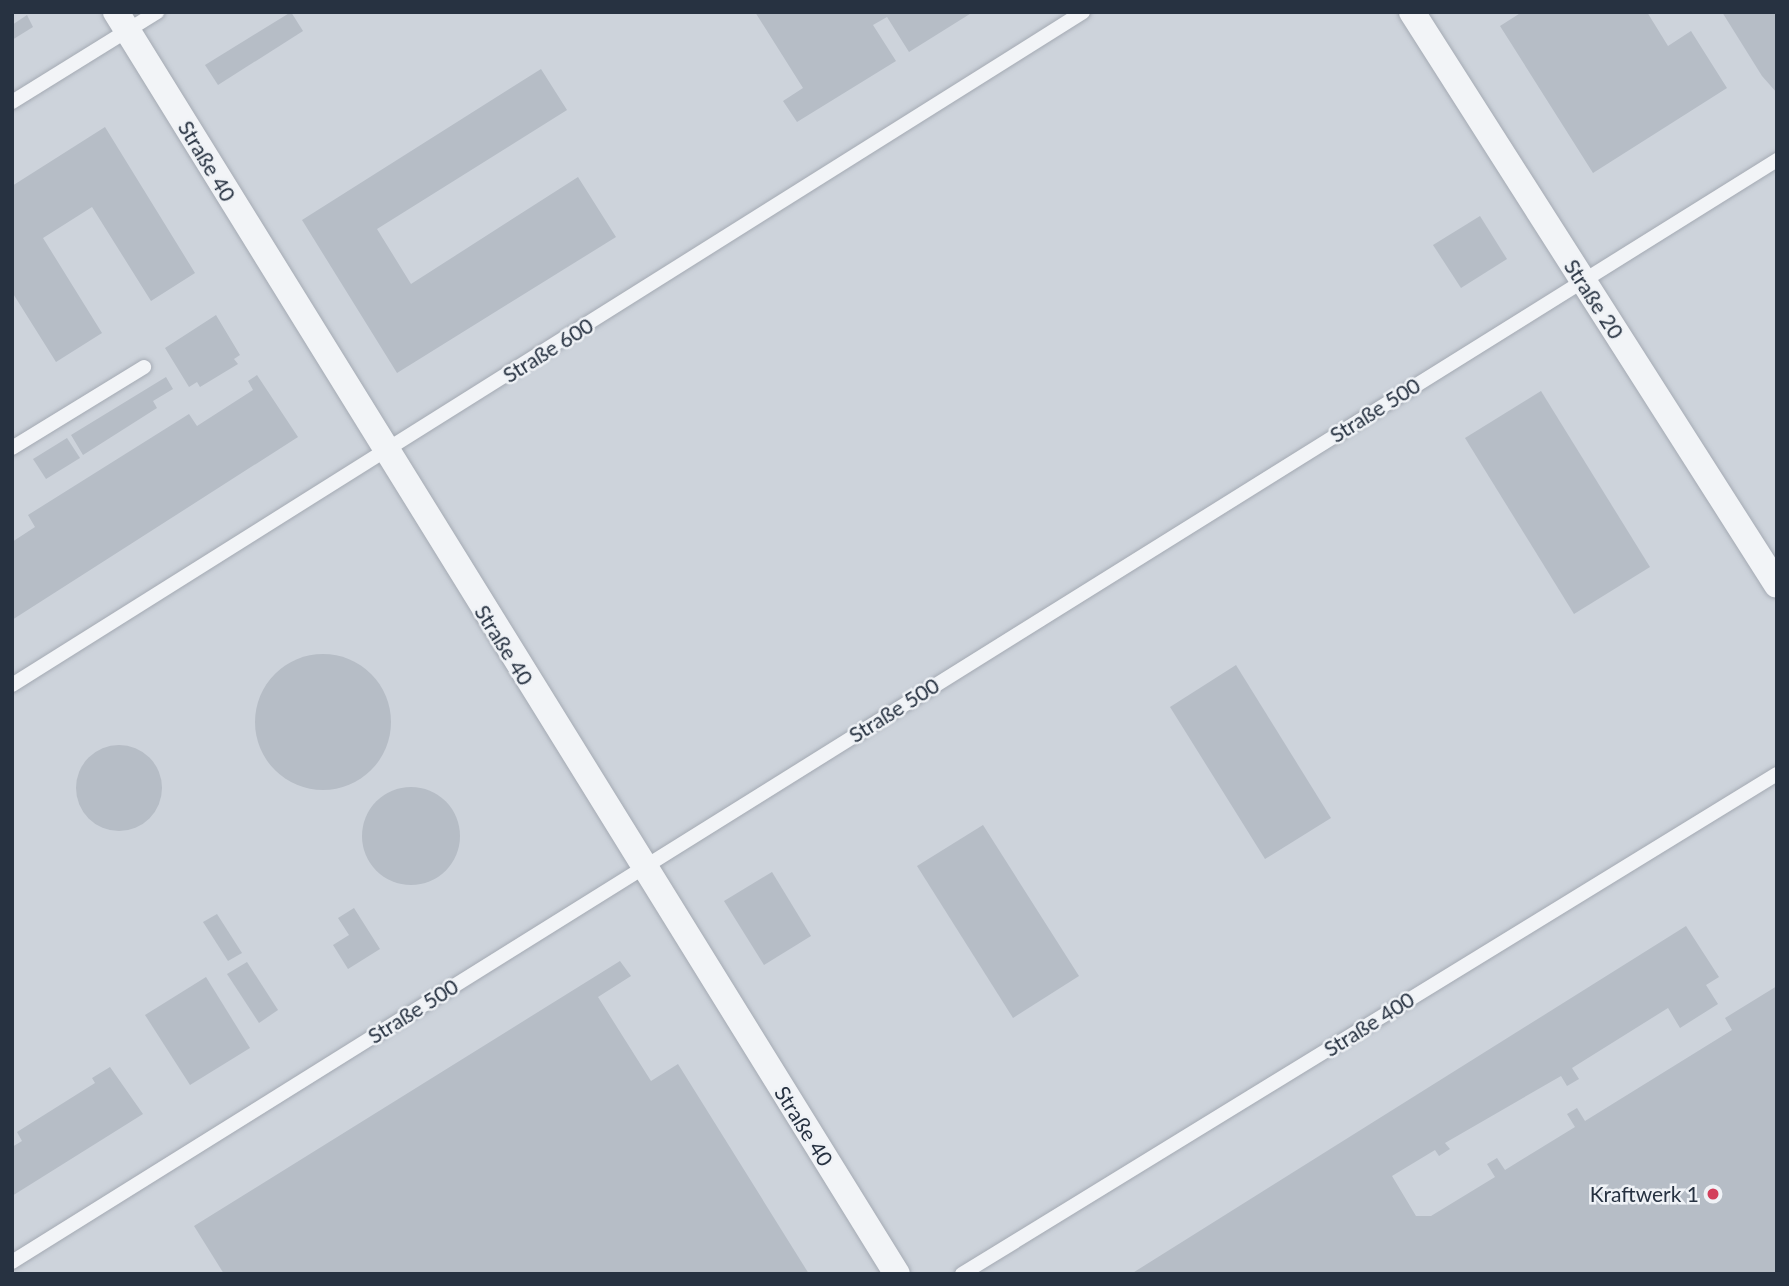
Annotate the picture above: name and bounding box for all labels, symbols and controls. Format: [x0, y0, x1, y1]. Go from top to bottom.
street label: Straße 40 [173, 116, 241, 206]
street label: Straße 20 [1559, 255, 1629, 343]
street label: Straße 600 [498, 312, 598, 388]
street label: Straße 500 [1325, 372, 1425, 448]
street label: Straße 40 [470, 600, 538, 690]
street label: Straße 500 [844, 672, 944, 748]
street label: Straße 500 [363, 973, 463, 1049]
street label: Straße 400 [1319, 986, 1419, 1062]
street label: Straße 40 [770, 1081, 838, 1171]
place label: Kraftwerk 1 [1590, 1181, 1699, 1207]
marker: Kraftwerk 1 [1705, 1186, 1721, 1202]

